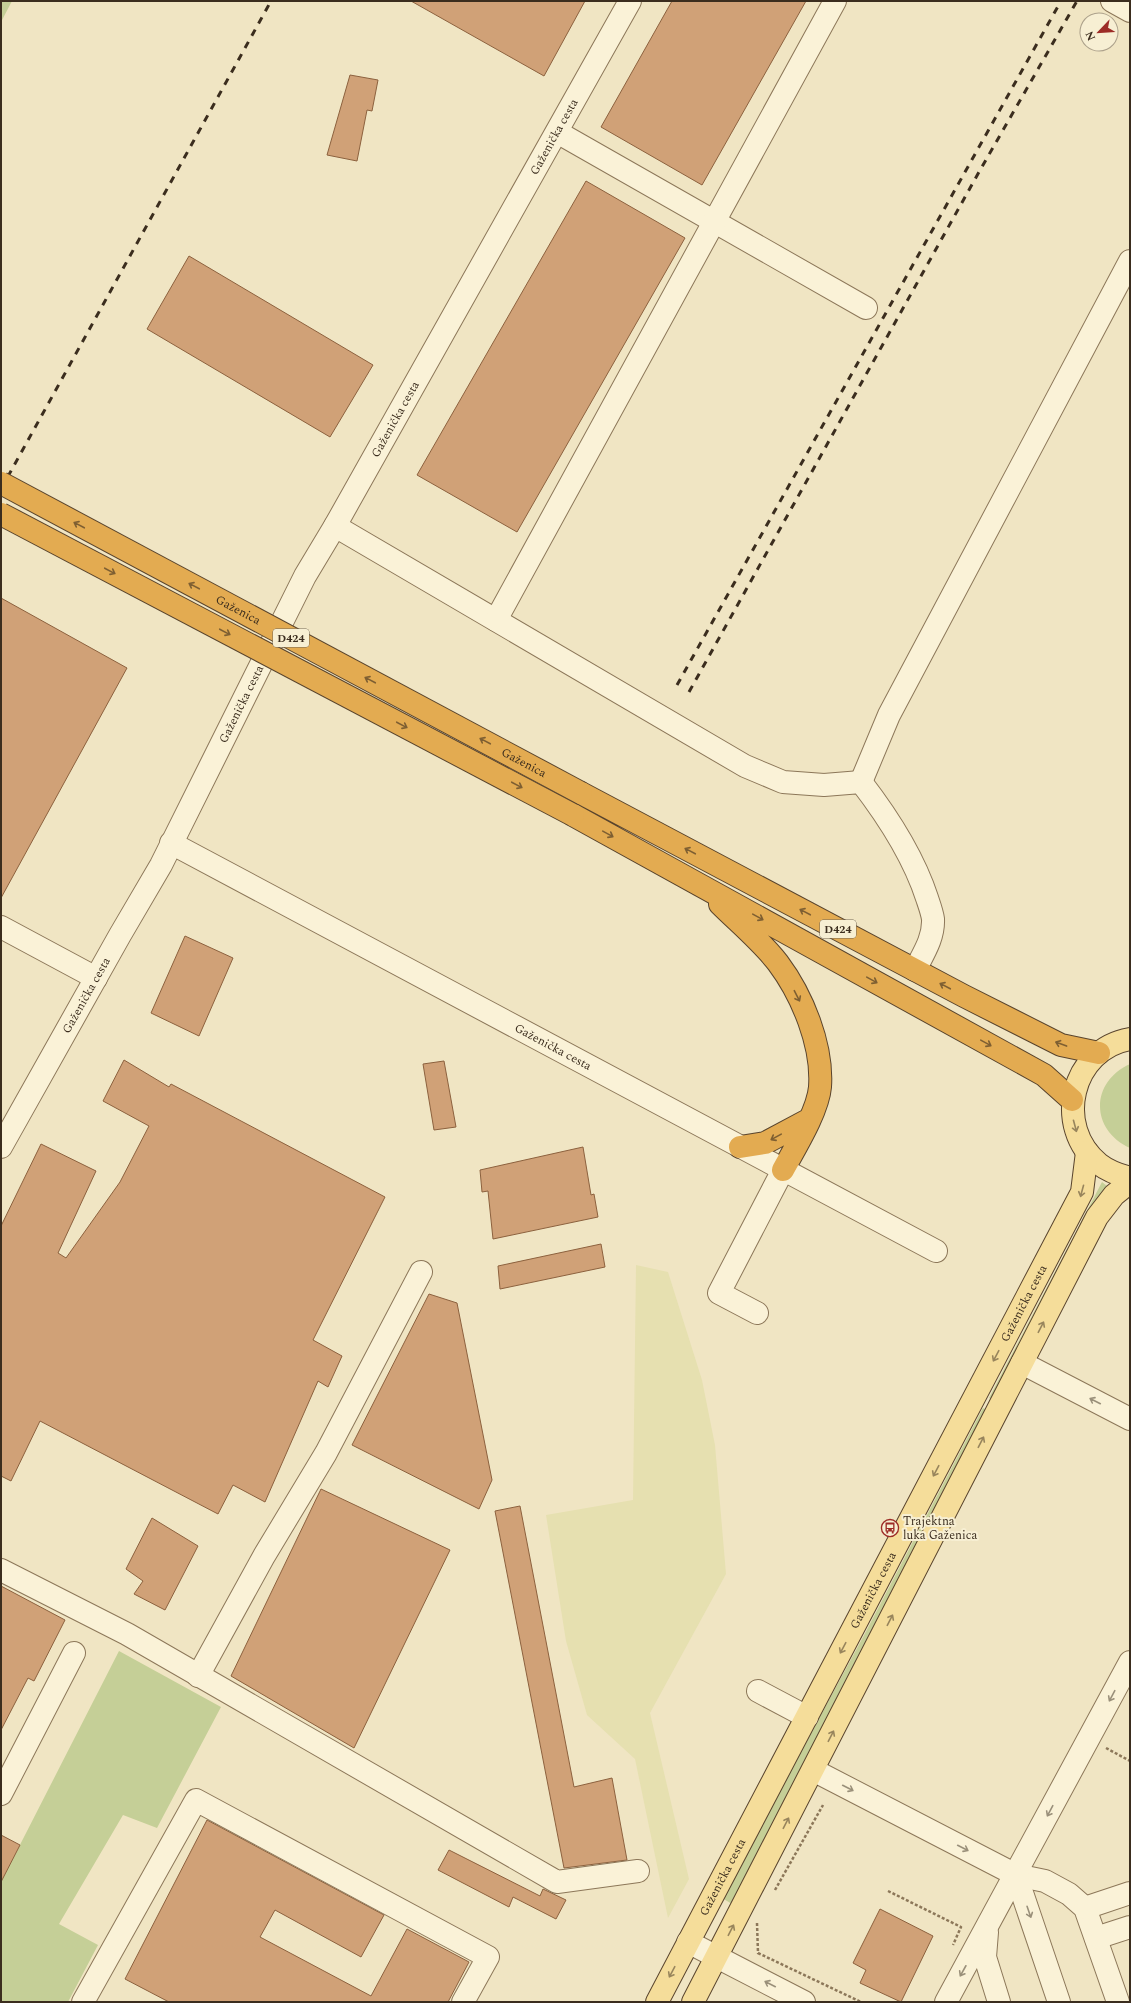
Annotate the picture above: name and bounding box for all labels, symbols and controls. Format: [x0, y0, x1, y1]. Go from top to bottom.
north arrow [1079, 12, 1119, 52]
text: N [1081, 28, 1100, 44]
street label: Gaženička cesta [525, 95, 583, 178]
street label: Gaženička cesta [366, 377, 424, 461]
one-way arrow [73, 520, 85, 528]
one-way arrow [104, 568, 116, 576]
one-way arrow [188, 582, 200, 589]
street label: Gaženica [212, 590, 264, 630]
one-way arrow [219, 629, 231, 636]
road number: D424 [273, 629, 309, 647]
street label: Gaženička cesta [214, 662, 269, 746]
one-way arrow [364, 676, 376, 683]
one-way arrow [396, 722, 408, 729]
one-way arrow [479, 737, 491, 744]
street label: Gaženica [498, 743, 550, 782]
one-way arrow [511, 782, 523, 790]
one-way arrow [601, 831, 613, 838]
one-way arrow [685, 846, 697, 854]
one-way arrow [799, 907, 811, 915]
one-way arrow [752, 914, 764, 922]
road number: D424 [820, 920, 856, 938]
street label: Gaženička cesta [57, 953, 115, 1037]
one-way arrow [866, 977, 878, 985]
one-way arrow [939, 982, 951, 989]
one-way arrow [794, 989, 802, 1001]
street label: Gaženička cesta [511, 1018, 595, 1075]
one-way arrow [979, 1040, 991, 1047]
one-way arrow [1055, 1040, 1067, 1048]
one-way arrow [1071, 1119, 1079, 1132]
one-way arrow [770, 1133, 782, 1141]
one-way arrow [1077, 1184, 1085, 1197]
street label: Gaženička cesta [995, 1261, 1052, 1345]
one-way arrow [1038, 1321, 1045, 1333]
one-way arrow [992, 1349, 1000, 1361]
one-way arrow [1090, 1397, 1102, 1405]
one-way arrow [978, 1436, 986, 1448]
one-way arrow [932, 1465, 939, 1477]
place label: Trajektna luka Gaženica [903, 1512, 978, 1545]
bus stop icon: Trajektna luka Gaženica [880, 1518, 900, 1538]
street label: Gaženička cesta [845, 1548, 901, 1632]
one-way arrow [887, 1614, 894, 1626]
one-way arrow [839, 1642, 846, 1654]
one-way arrow [1107, 1690, 1115, 1702]
one-way arrow [827, 1730, 835, 1742]
one-way arrow [841, 1785, 853, 1792]
one-way arrow [1046, 1805, 1054, 1817]
one-way arrow [783, 1817, 790, 1829]
street label: Gaženička cesta [694, 1835, 751, 1919]
one-way arrow [957, 1845, 969, 1852]
one-way arrow [1025, 1906, 1033, 1918]
one-way arrow [728, 1925, 735, 1937]
one-way arrow [959, 1965, 967, 1977]
one-way arrow [668, 1966, 676, 1978]
one-way arrow [764, 1980, 776, 1988]

